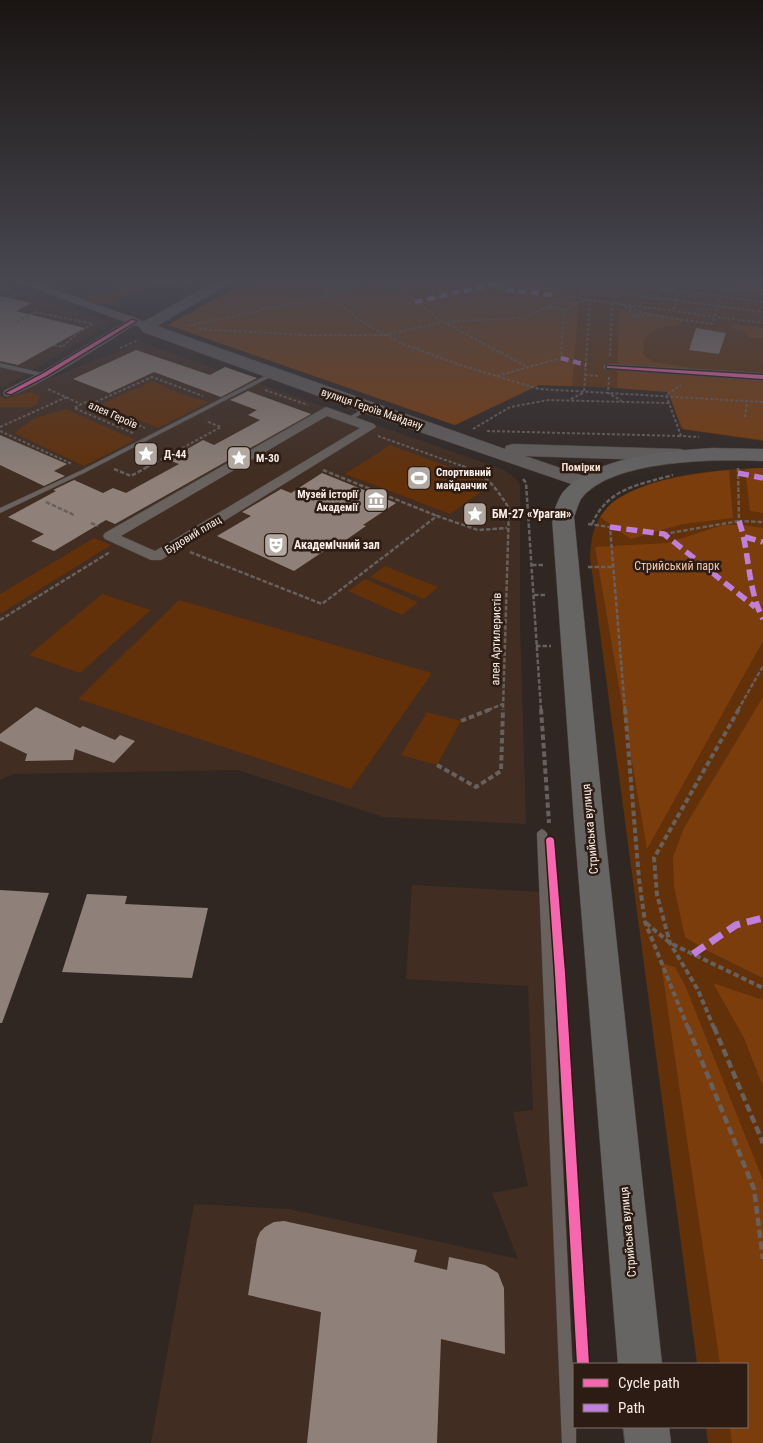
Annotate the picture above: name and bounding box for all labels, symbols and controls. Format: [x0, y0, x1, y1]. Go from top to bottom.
street label: вулиця Героїв Майдану [320, 386, 425, 433]
street label: алея Героїв [86, 398, 140, 432]
place icon: Д-44 [133, 441, 159, 467]
place icon: М-30 [226, 445, 252, 471]
place label: Д-44 [164, 448, 187, 461]
place label: М-30 [256, 452, 280, 465]
district label: Помірки [562, 461, 600, 474]
sports icon: Спортивний майданчик [406, 465, 432, 491]
place label: Спортивний майданчик [436, 466, 491, 492]
museum icon: Музей історії Академії [363, 487, 389, 513]
place label: Музей історії Академії [297, 488, 359, 514]
place icon: БМ-27 «Ураган» [462, 501, 488, 527]
place label: БМ-27 «Ураган» [492, 507, 571, 521]
street label: Будовий плац [163, 513, 224, 557]
theatre icon: Академічний зал [263, 532, 289, 558]
place label: Академічний зал [294, 538, 380, 552]
park label: Стрийський парк [634, 559, 720, 573]
street label: алея Артилеристів [488, 592, 504, 686]
street label: Стрийська вулиця [579, 783, 601, 875]
street label: Стрийська вулиця [617, 1186, 639, 1278]
legend [573, 1363, 748, 1428]
text: Cycle path [618, 1374, 680, 1392]
text: Path [618, 1399, 645, 1417]

